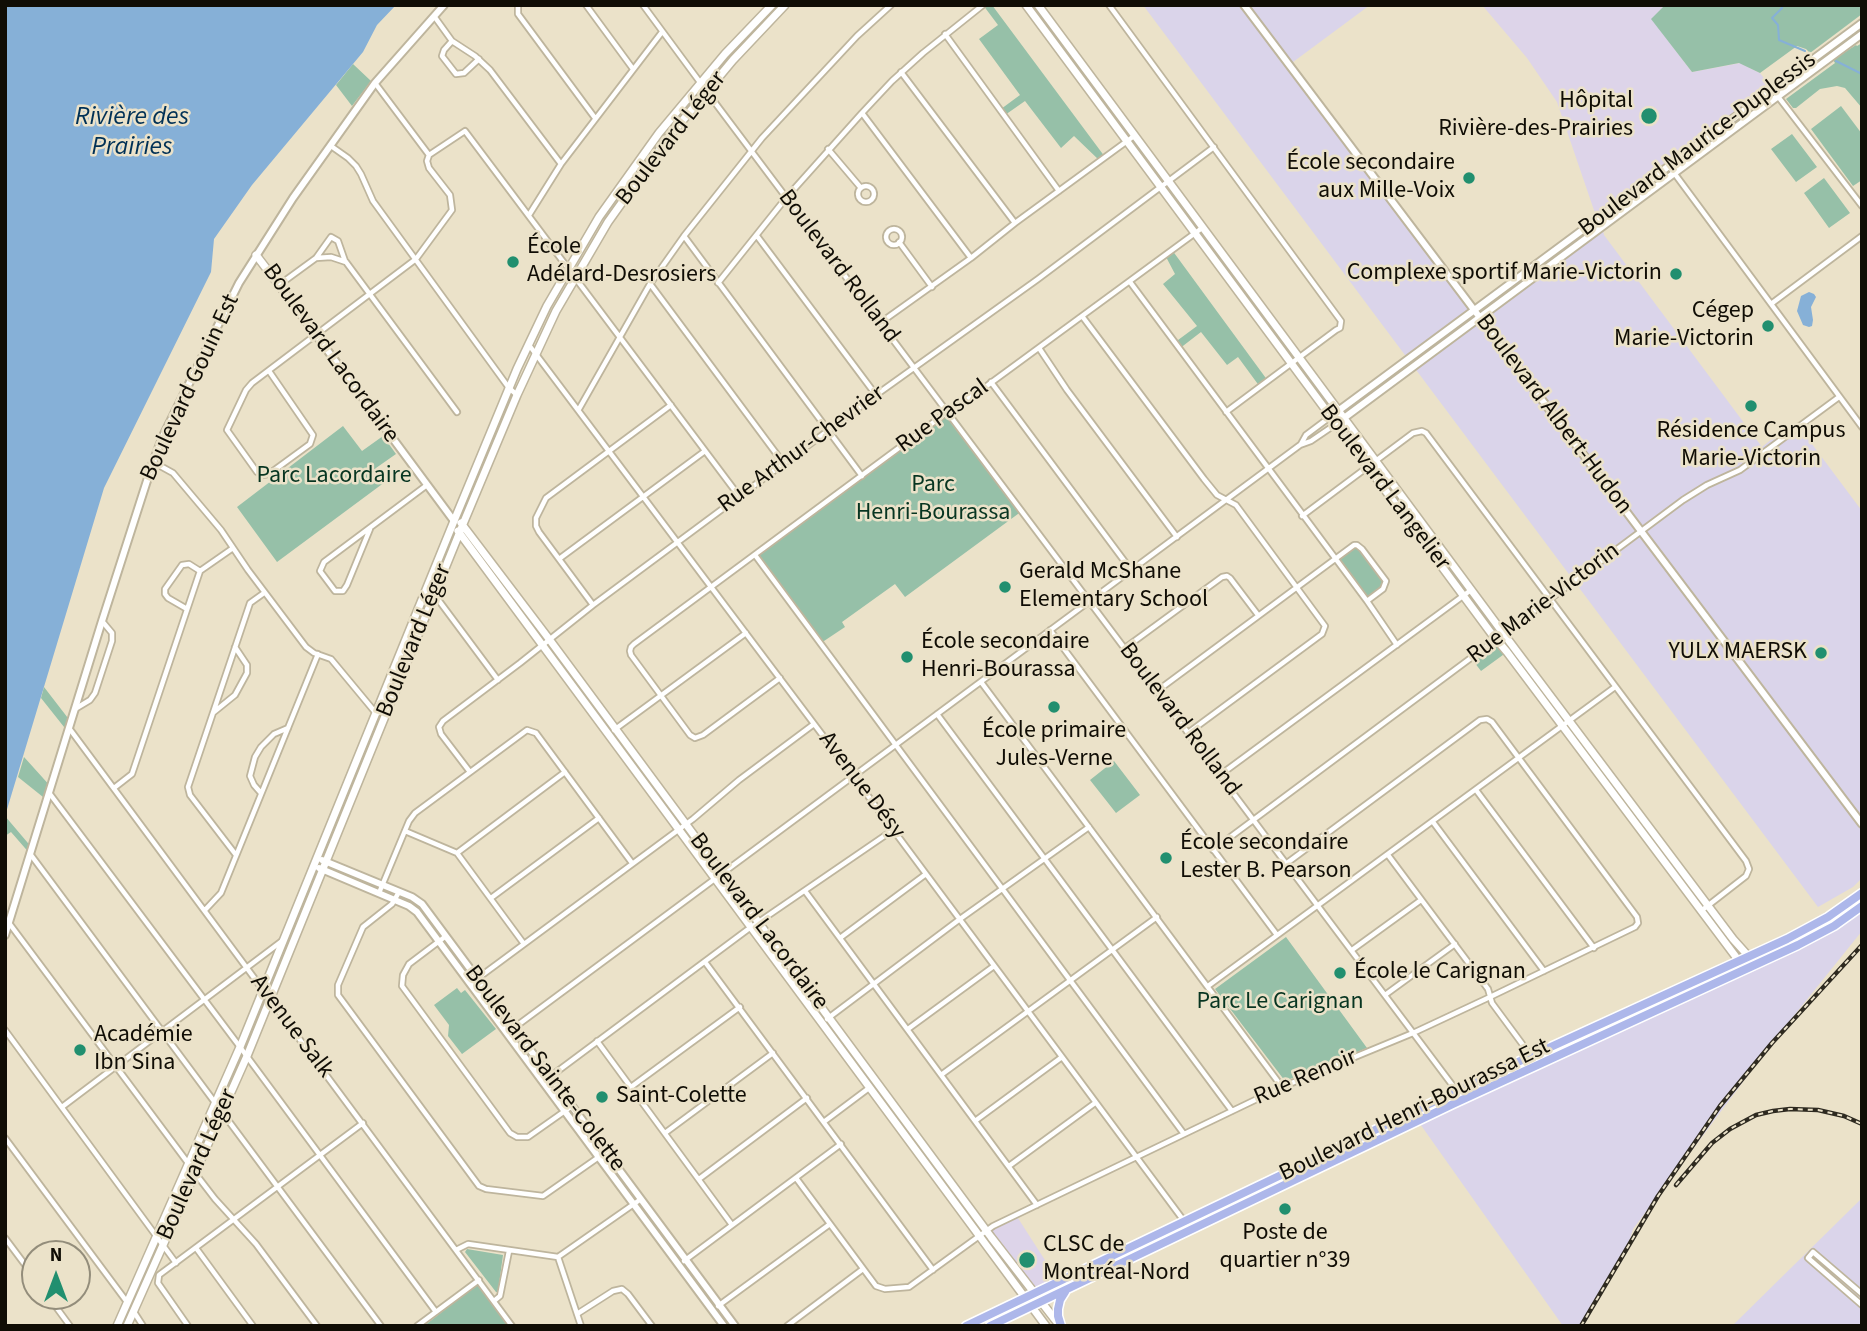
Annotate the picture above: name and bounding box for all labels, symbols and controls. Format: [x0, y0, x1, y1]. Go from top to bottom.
street label: Boulevard Maurice-Duplessis [1574, 46, 1822, 244]
street label: Boulevard Léger [611, 66, 733, 212]
place label: Hôpital Rivière-des-Prairies [1438, 88, 1633, 144]
water label: Rivière des Prairies [75, 102, 189, 164]
marker: Hôpital Rivière-des-Prairies [1639, 106, 1659, 126]
place label: École secondaire aux Mille-Voix [1286, 150, 1455, 206]
marker: École secondaire aux Mille-Voix [1461, 170, 1477, 186]
street label: Boulevard Rolland [771, 185, 905, 349]
place label: École Adélard-Desrosiers [527, 234, 716, 290]
marker: École Adélard-Desrosiers [505, 254, 521, 270]
street label: Boulevard Lacordaire [255, 259, 405, 449]
place label: Complexe sportif Marie-Victorin [1347, 260, 1662, 288]
marker: Complexe sportif Marie-Victorin [1668, 266, 1684, 282]
street label: Boulevard Gouin Est [135, 290, 247, 486]
place label: Cégep Marie-Victorin [1614, 298, 1754, 354]
street label: Boulevard Albert-Hudon [1468, 309, 1638, 521]
marker: Cégep Marie-Victorin [1760, 318, 1776, 334]
street label: Rue Pascal [891, 374, 995, 460]
street label: Rue Arthur-Chevrier [713, 380, 891, 520]
marker: Résidence Campus Marie-Victorin [1743, 398, 1759, 414]
street label: Boulevard Langelier [1312, 399, 1456, 577]
place label: Résidence Campus Marie-Victorin [1657, 418, 1845, 474]
park label: Parc Lacordaire [256, 463, 412, 491]
park label: Parc Henri-Bourassa [856, 472, 1010, 528]
street label: Rue Marie-Victorin [1462, 537, 1626, 671]
place label: Gerald McShane Elementary School [1019, 559, 1208, 615]
street label: Boulevard Léger [371, 560, 459, 722]
marker: Gerald McShane Elementary School [997, 579, 1013, 595]
place label: École secondaire Henri-Bourassa [921, 629, 1090, 685]
street label: Boulevard Rolland [1112, 638, 1246, 802]
place label: YULX MAERSK [1668, 639, 1807, 667]
marker: YULX MAERSK [1813, 645, 1829, 661]
marker: École secondaire Henri-Bourassa [899, 649, 915, 665]
marker: École primaire Jules-Verne [1046, 699, 1062, 715]
place label: École primaire Jules-Verne [982, 718, 1126, 774]
street label: Avenue Désy [811, 727, 911, 845]
street label: Boulevard Lacordaire [682, 828, 834, 1016]
place label: École secondaire Lester B. Pearson [1180, 830, 1352, 886]
marker: École secondaire Lester B. Pearson [1158, 850, 1174, 866]
place label: École le Carignan [1354, 959, 1526, 987]
street label: Boulevard Sainte-Colette [457, 960, 631, 1178]
marker: École le Carignan [1332, 965, 1348, 981]
street label: Avenue Salk [243, 970, 339, 1084]
park label: Parc Le Carignan [1196, 989, 1364, 1017]
place label: Académie Ibn Sina [94, 1022, 193, 1078]
street label: Boulevard Henri-Bourassa Est [1275, 1033, 1555, 1189]
marker: Académie Ibn Sina [72, 1042, 88, 1058]
street label: Rue Renoir [1250, 1043, 1362, 1113]
place label: Saint-Colette [616, 1083, 747, 1111]
street label: Boulevard Léger [152, 1085, 244, 1245]
marker: Saint-Colette [594, 1089, 610, 1105]
marker: Poste de quartier n°39 [1277, 1201, 1293, 1217]
place label: Poste de quartier n°39 [1220, 1220, 1350, 1276]
place label: CLSC de Montréal-Nord [1043, 1232, 1190, 1288]
north arrow [21, 1240, 91, 1310]
text: N [50, 1242, 62, 1269]
marker: CLSC de Montréal-Nord [1017, 1250, 1037, 1270]

